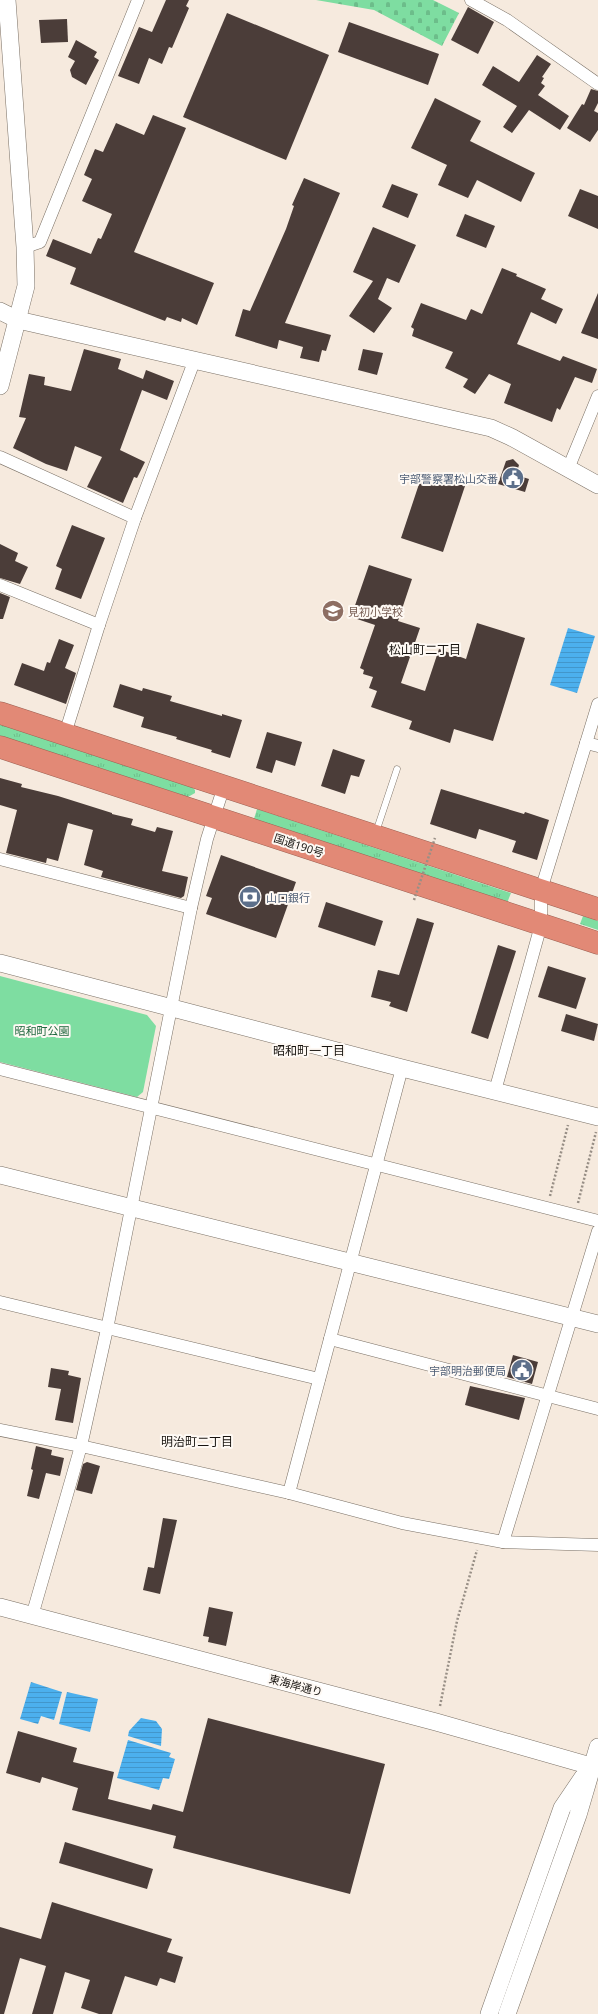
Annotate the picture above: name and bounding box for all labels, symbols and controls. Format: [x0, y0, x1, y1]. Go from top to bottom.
public building icon: 宇部警察署松山交番 [500, 465, 526, 491]
place label: 宇部警察署松山交番 [399, 471, 498, 486]
school or university icon: 見初小学校 [320, 598, 346, 624]
place label: 見初小学校 [348, 604, 403, 619]
district label: 松山町二丁目 [389, 641, 461, 658]
street label: 国道190号 [272, 830, 326, 860]
bank icon: 山口銀行 [237, 884, 263, 910]
place label: 山口銀行 [266, 890, 310, 905]
park label: 昭和町公園 [15, 1023, 70, 1038]
district label: 昭和町一丁目 [273, 1042, 345, 1059]
public building icon: 宇部明治郵便局 [509, 1357, 535, 1383]
place label: 宇部明治郵便局 [429, 1363, 506, 1378]
district label: 明治町二丁目 [161, 1433, 233, 1450]
street label: 東海岸通り [267, 1671, 325, 1699]

